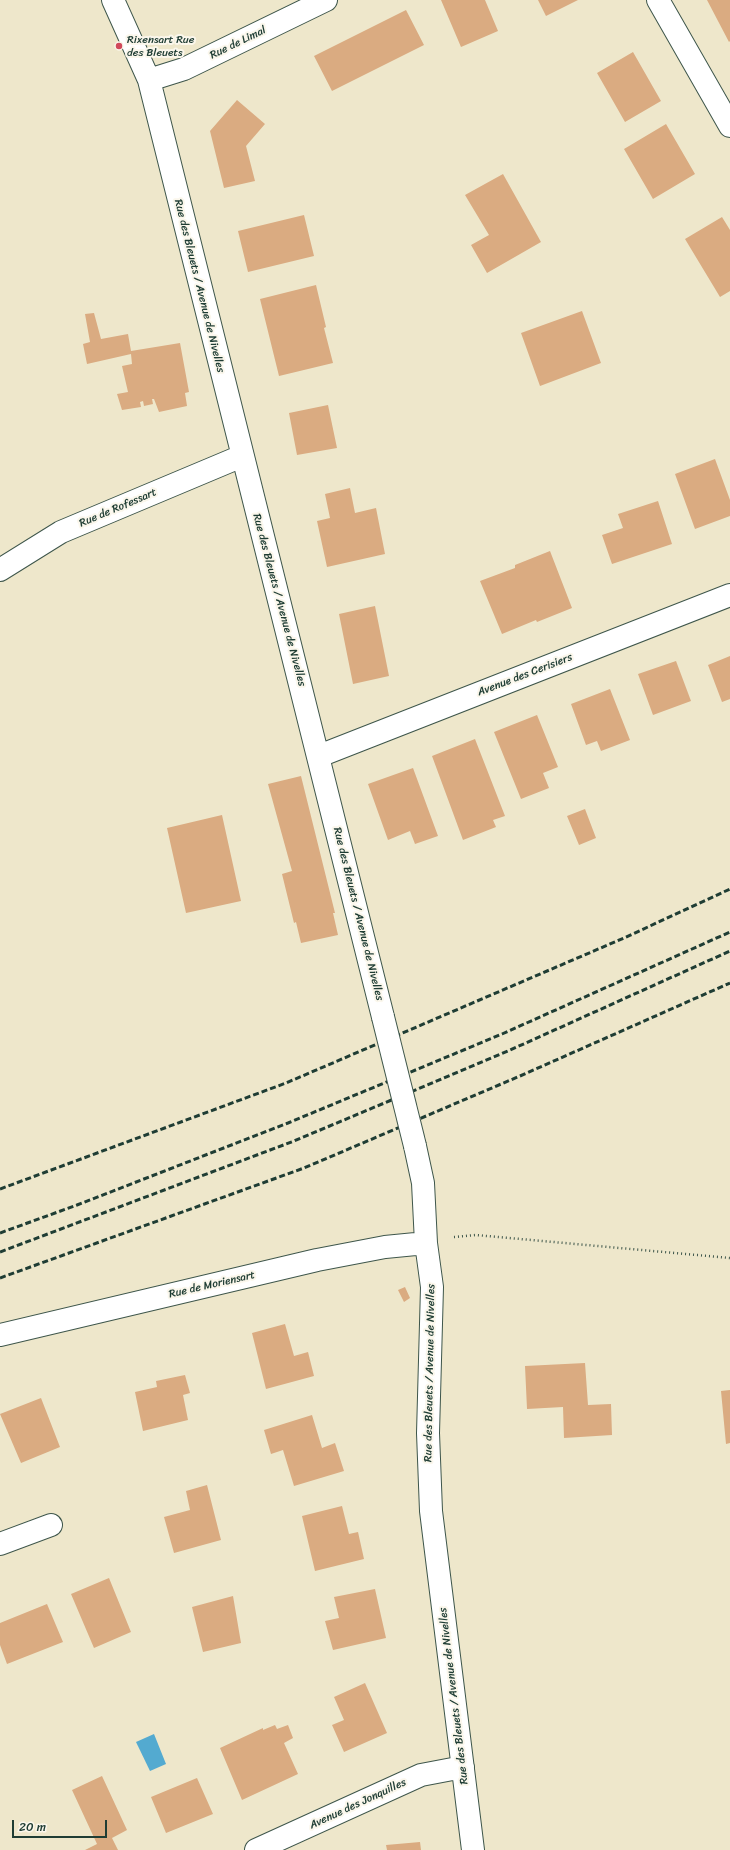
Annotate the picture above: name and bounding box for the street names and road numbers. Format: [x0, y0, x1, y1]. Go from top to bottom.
street label: Rue de Limal [208, 24, 268, 62]
street label: Rue des Bleuets / Avenue de Nivelles [171, 198, 227, 374]
street label: Rue de Rofessart [77, 486, 159, 530]
street label: Rue des Bleuets / Avenue de Nivelles [250, 512, 308, 688]
street label: Avenue des Cerisiers [476, 651, 574, 699]
street label: Rue des Bleuets / Avenue de Nivelles [330, 826, 386, 1002]
street label: Rue de Moriensart [168, 1269, 256, 1301]
street label: Rue des Bleuets / Avenue de Nivelles [422, 1284, 438, 1462]
street label: Rue des Bleuets / Avenue de Nivelles [437, 1607, 471, 1785]
street label: Avenue des Jonquilles [307, 1776, 409, 1832]

